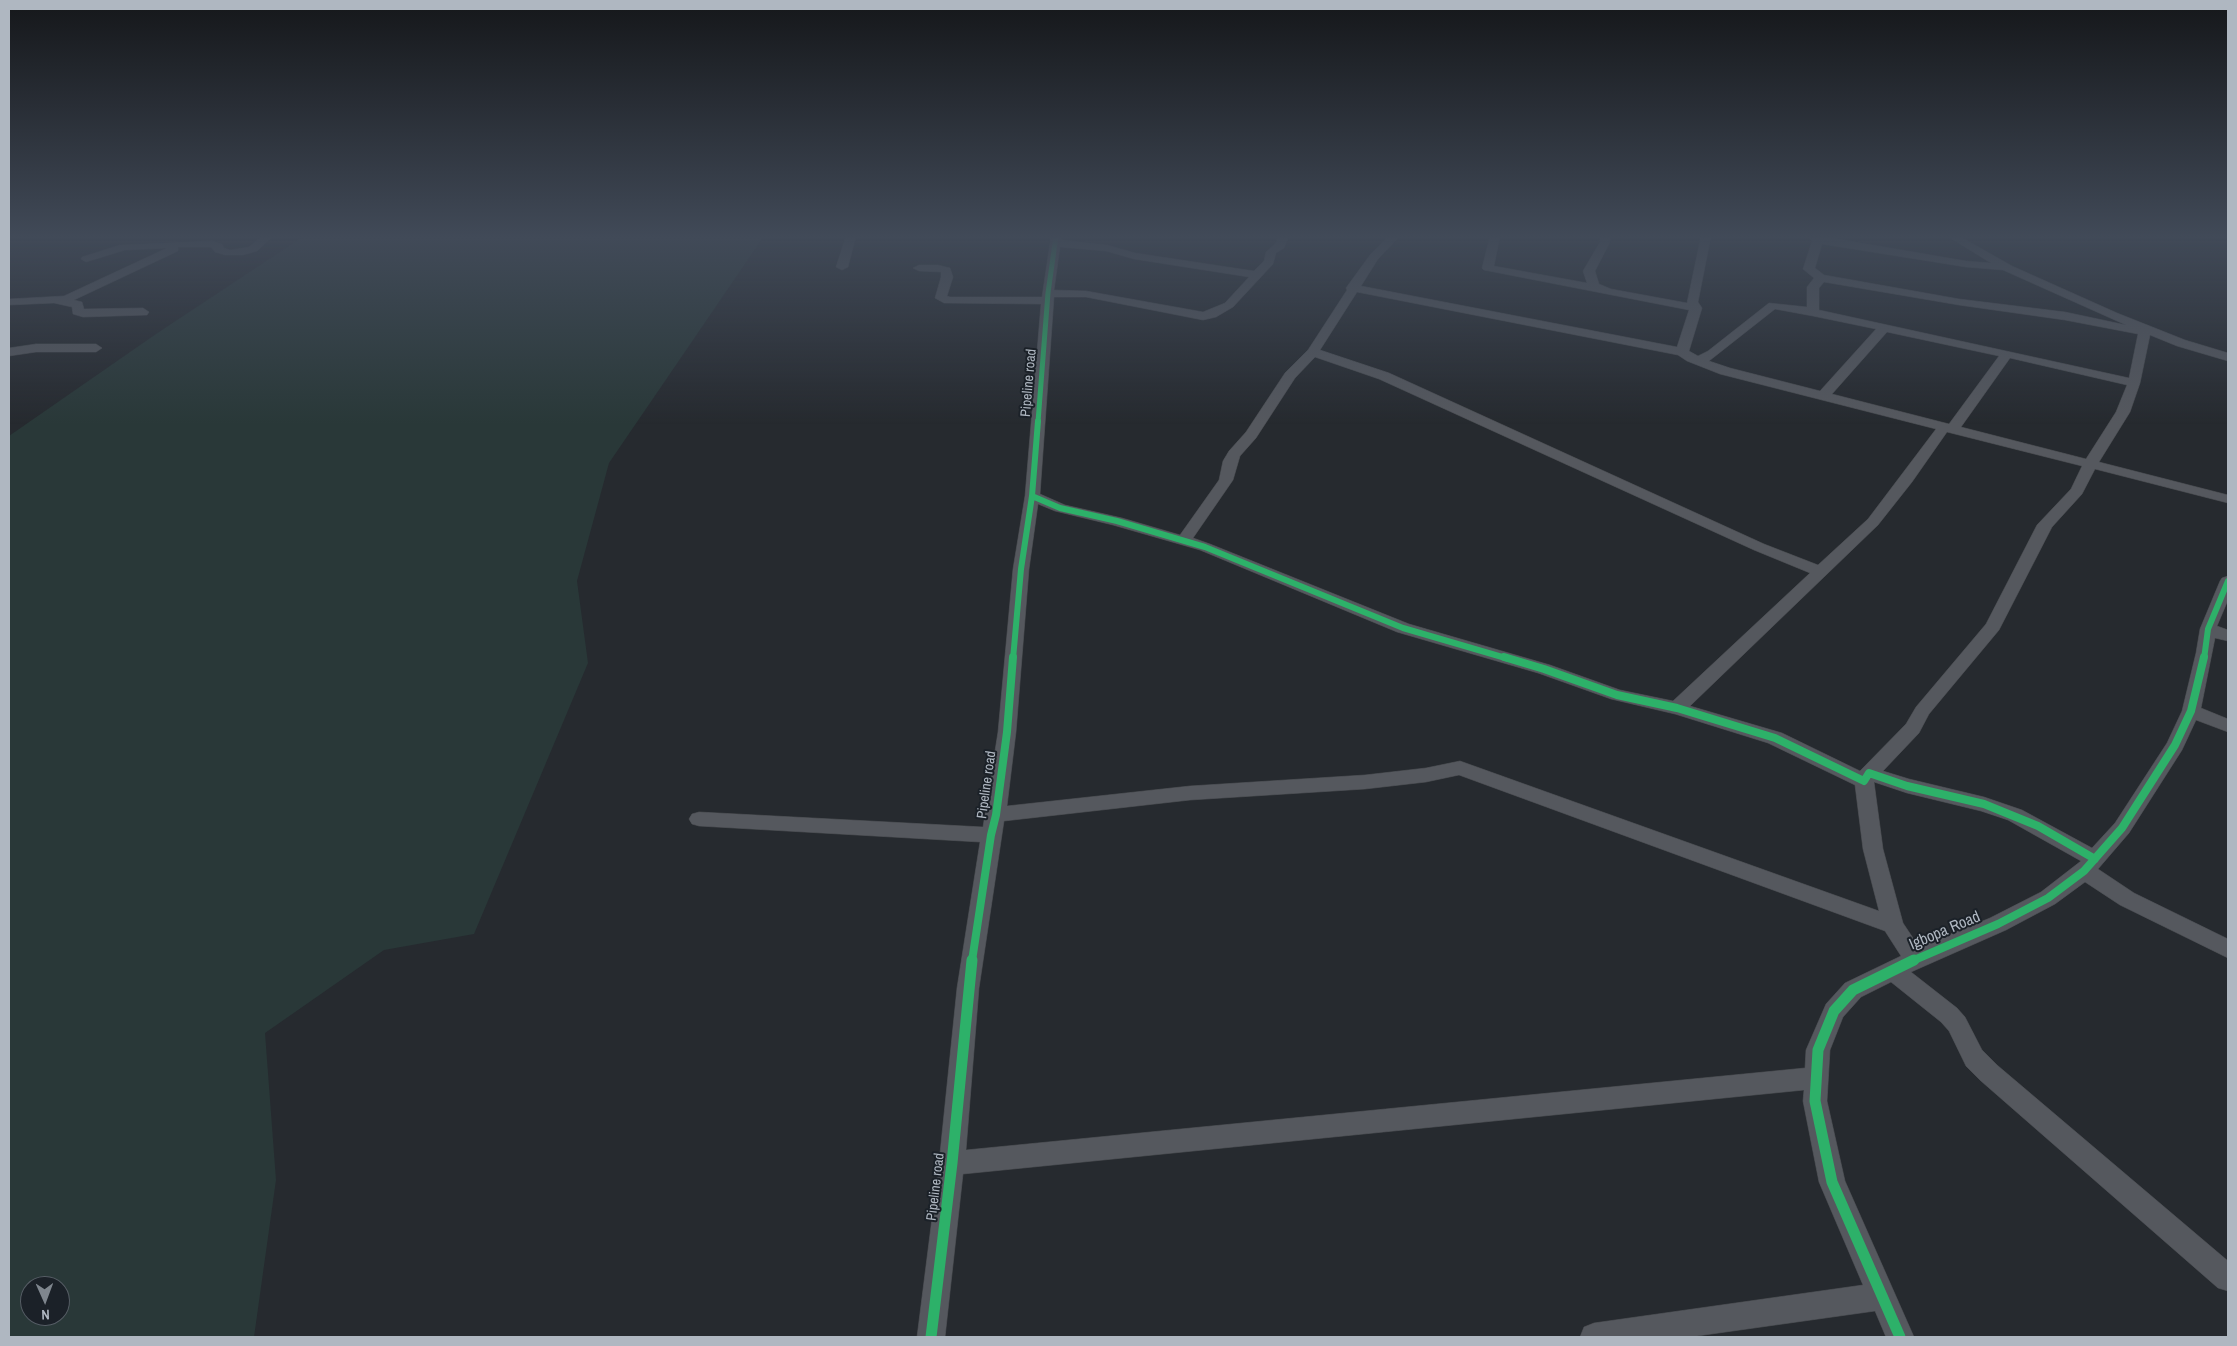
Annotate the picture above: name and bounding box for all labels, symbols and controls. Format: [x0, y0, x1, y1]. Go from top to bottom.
street label: Pipeline road [1018, 348, 1040, 418]
street label: Pipeline road [974, 750, 1000, 820]
street label: Igbopa Road [1907, 907, 1983, 955]
street label: Pipeline road [924, 1152, 948, 1222]
north arrow [20, 1276, 70, 1326]
text: N [41, 1306, 50, 1324]

